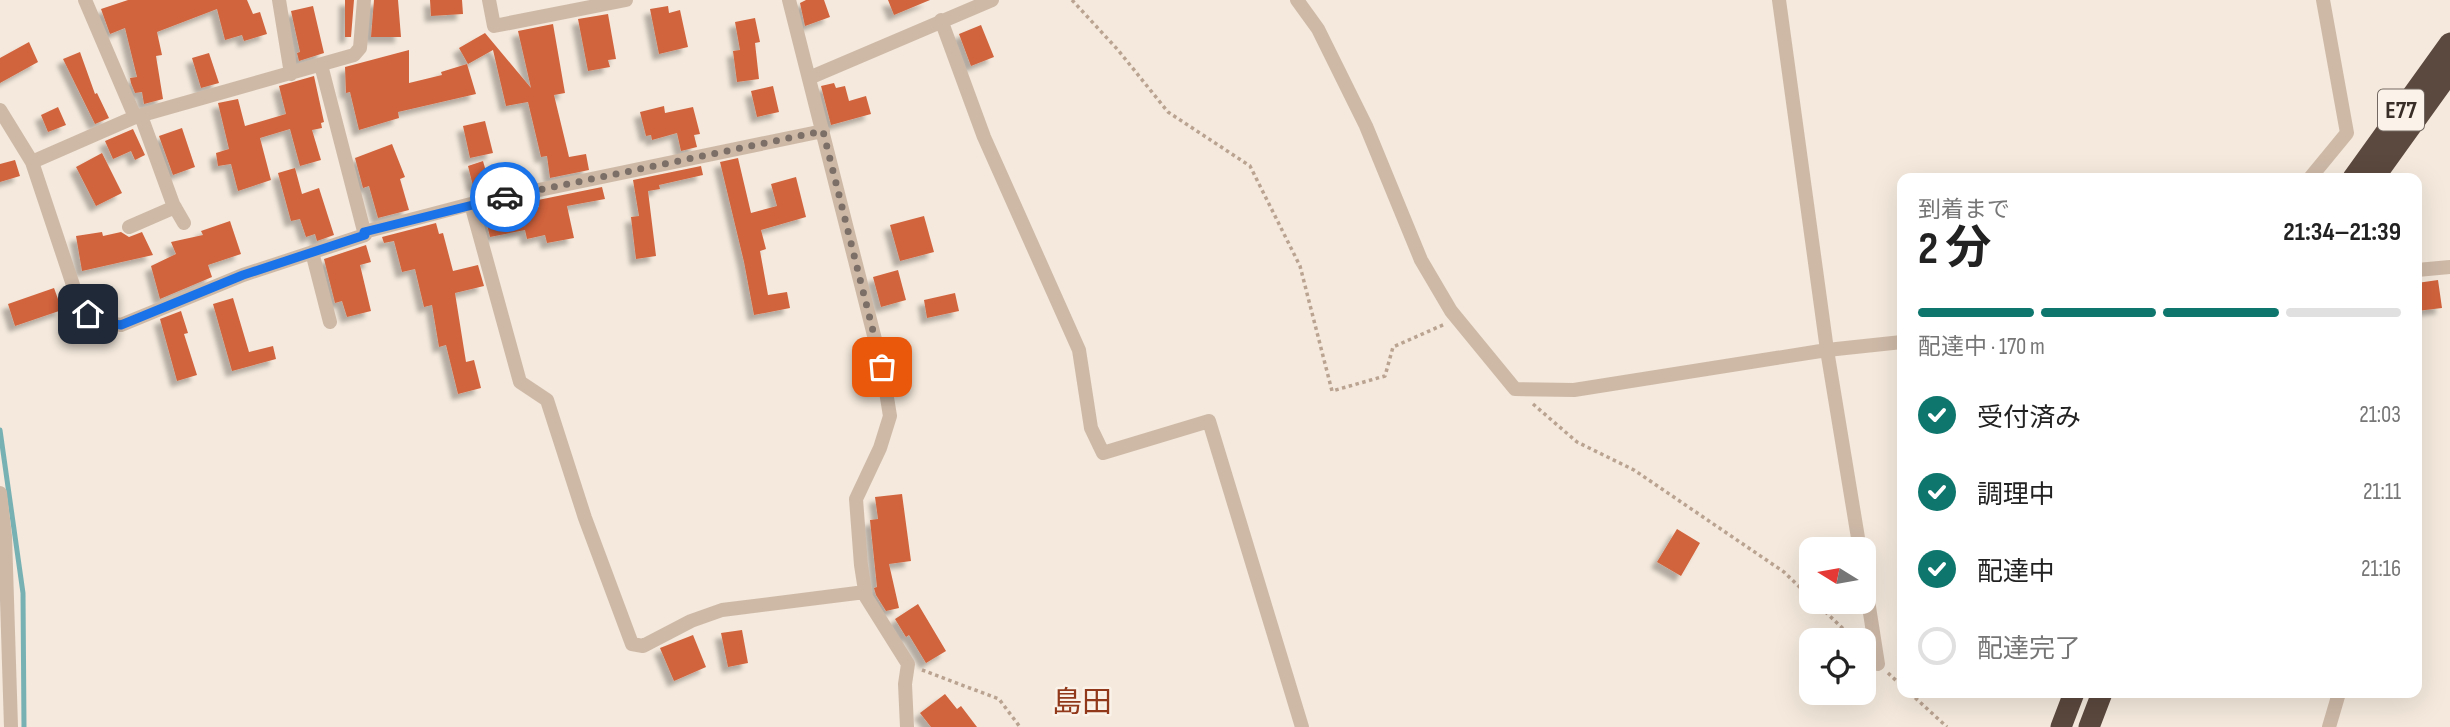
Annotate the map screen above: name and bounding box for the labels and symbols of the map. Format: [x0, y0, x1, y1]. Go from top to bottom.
road number: E77 [2378, 90, 2424, 130]
courier [470, 162, 540, 232]
pin [58, 284, 118, 344]
pin [852, 337, 912, 397]
north arrow [1799, 537, 1876, 614]
district label: 島田 [1052, 685, 1112, 721]

